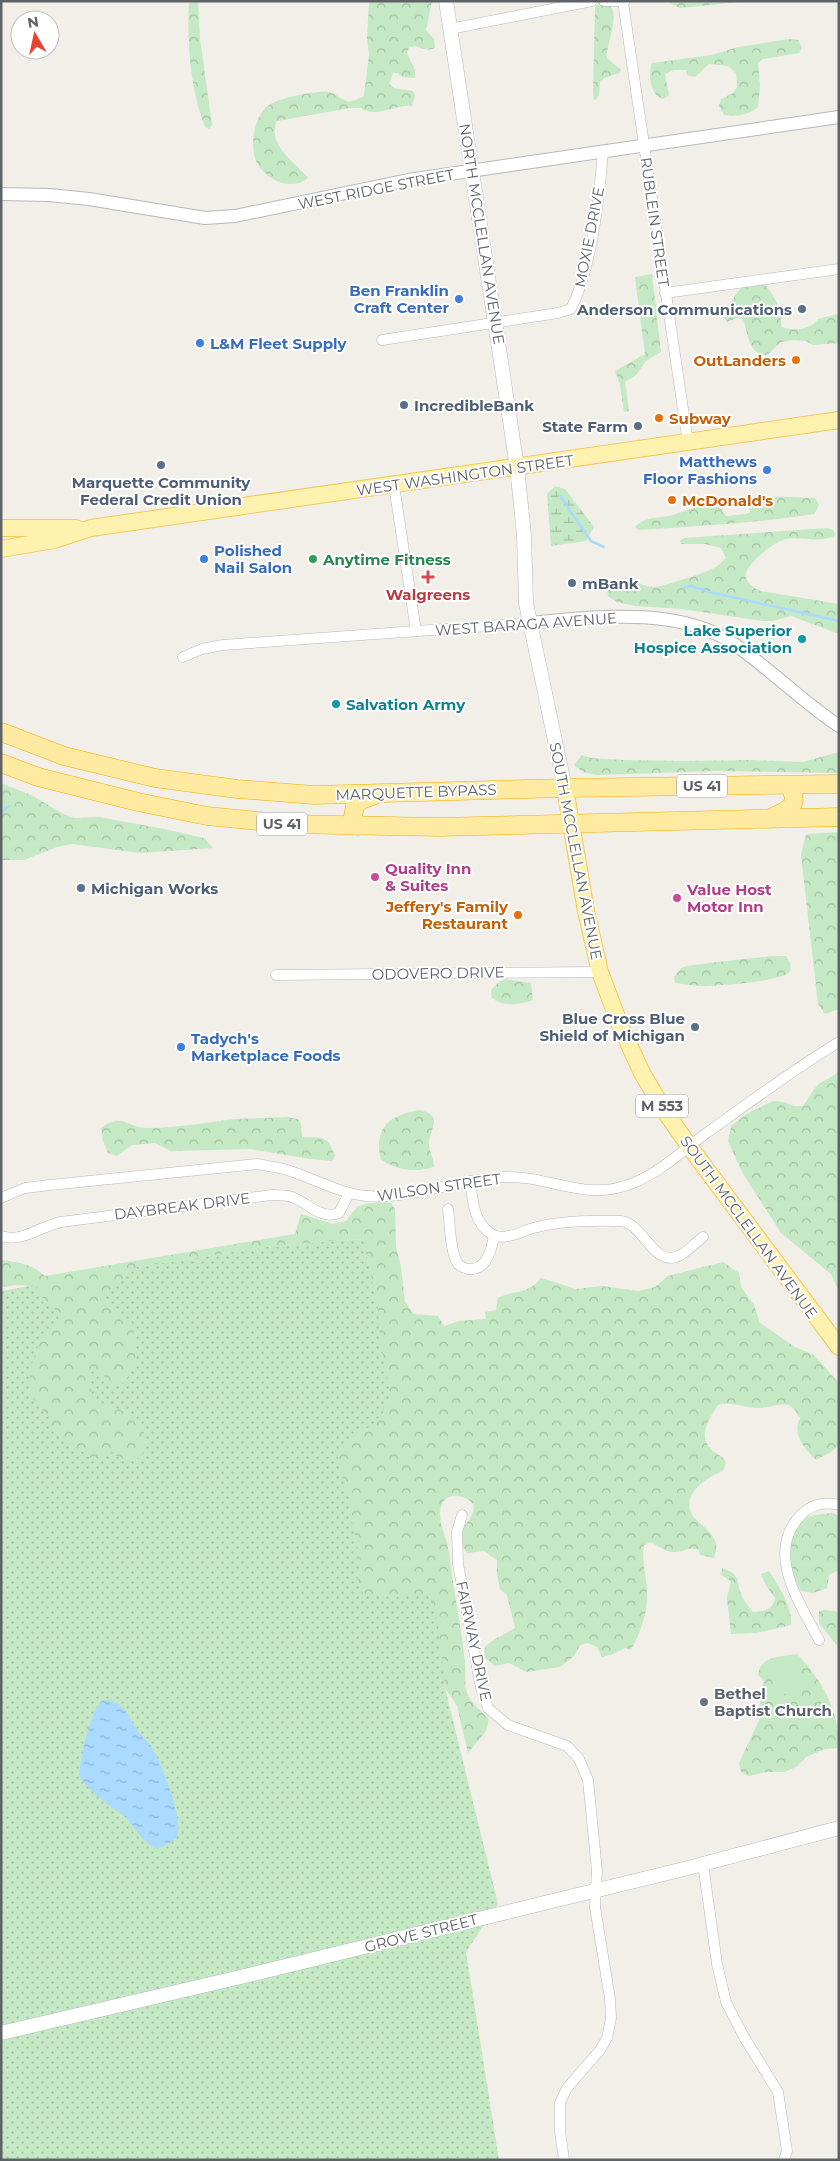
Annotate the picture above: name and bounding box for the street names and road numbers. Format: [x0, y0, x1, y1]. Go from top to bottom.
street label: NORTH MCCLELLAN AVENUE [455, 122, 509, 346]
street label: RUBLEIN STREET [636, 156, 674, 288]
street label: WEST RIDGE STREET [296, 164, 456, 213]
street label: MOXIE DRIVE [570, 185, 608, 289]
street label: WEST WASHINGTON STREET [355, 450, 575, 500]
street label: WEST BARAGA AVENUE [434, 608, 618, 640]
street label: SOUTH MCCLELLAN AVENUE [546, 741, 606, 961]
road number: US 41 [677, 774, 727, 798]
street label: MARQUETTE BYPASS [335, 780, 497, 804]
road number: US 41 [257, 812, 307, 836]
street label: ODOVERO DRIVE [371, 962, 505, 984]
road number: M 553 [636, 1094, 688, 1118]
street label: SOUTH MCCLELLAN AVENUE [676, 1132, 822, 1322]
street label: WILSON STREET [376, 1169, 503, 1205]
street label: DAYBREAK DRIVE [113, 1188, 251, 1224]
street label: FAIRWAY DRIVE [452, 1579, 496, 1703]
street label: GROVE STREET [362, 1910, 480, 1956]

